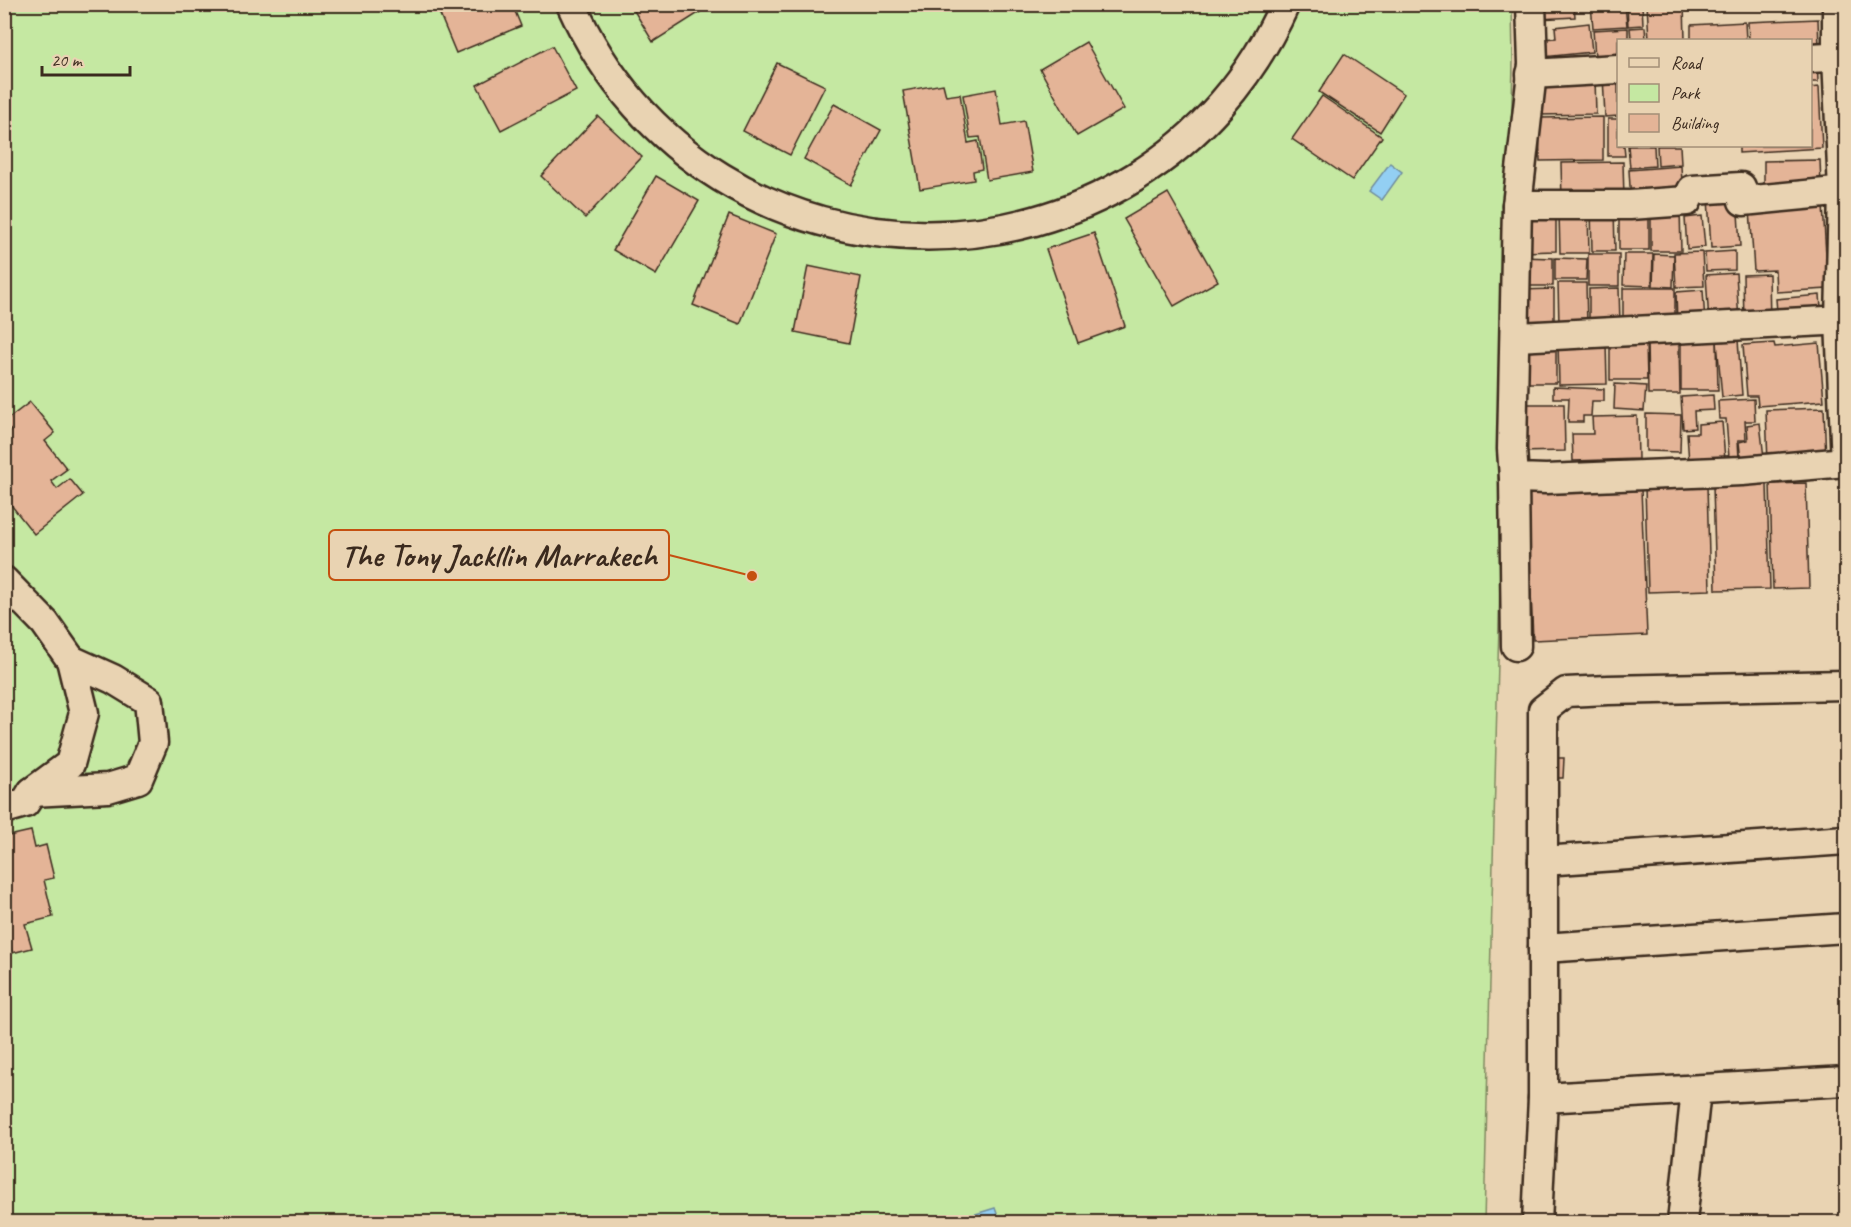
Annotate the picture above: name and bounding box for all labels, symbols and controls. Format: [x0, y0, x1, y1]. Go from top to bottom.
scale bar [42, 39, 130, 77]
legend [1617, 39, 1812, 147]
text: 20 m [51, 49, 84, 71]
text: Road [1671, 52, 1704, 74]
text: Park [1671, 82, 1701, 104]
text: Building [1671, 112, 1720, 134]
callout: The Tony Jackllin Marrakech [329, 530, 669, 580]
text: The Tony Jackllin Marrakech [341, 535, 659, 576]

